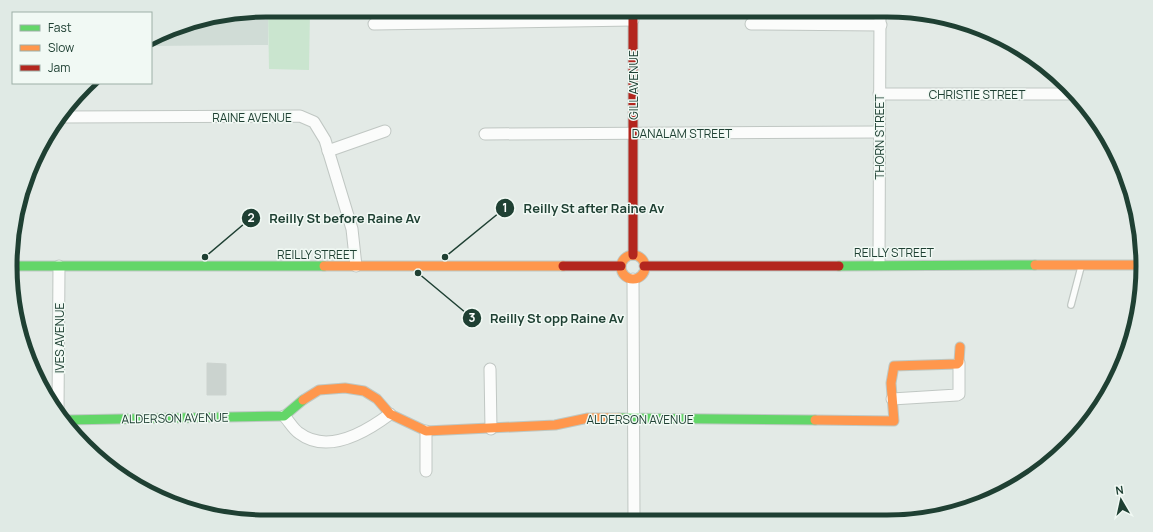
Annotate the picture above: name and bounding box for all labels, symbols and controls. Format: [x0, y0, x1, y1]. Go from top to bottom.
legend [12, 12, 152, 84]
text: Fast [48, 19, 72, 36]
text: Slow [48, 39, 74, 56]
street label: GILL AVENUE [625, 50, 642, 120]
text: Jam [48, 59, 70, 76]
street label: CHRISTIE STREET [929, 86, 1026, 103]
street label: THORN STREET [871, 94, 888, 180]
street label: RAINE AVENUE [212, 109, 292, 126]
street label: DANALAM STREET [632, 125, 733, 142]
callout: Reilly St after Raine Av [495, 196, 672, 221]
text: 1 [502, 199, 508, 216]
text: Reilly St after Raine Av [524, 199, 664, 217]
callout: Reilly St before Raine Av [241, 206, 429, 231]
text: 2 [247, 209, 255, 226]
text: Reilly St before Raine Av [269, 209, 421, 227]
street label: REILLY STREET [854, 244, 935, 261]
street label: REILLY STREET [277, 246, 358, 263]
street label: IVES AVENUE [51, 302, 68, 373]
callout: Reilly St opp Raine Av [462, 306, 632, 331]
text: 3 [469, 309, 476, 326]
text: Reilly St opp Raine Av [490, 309, 624, 327]
street label: ALDERSON AVENUE [121, 409, 229, 427]
street label: ALDERSON AVENUE [586, 411, 694, 428]
north arrow [1101, 480, 1141, 520]
text: N [1114, 482, 1125, 498]

